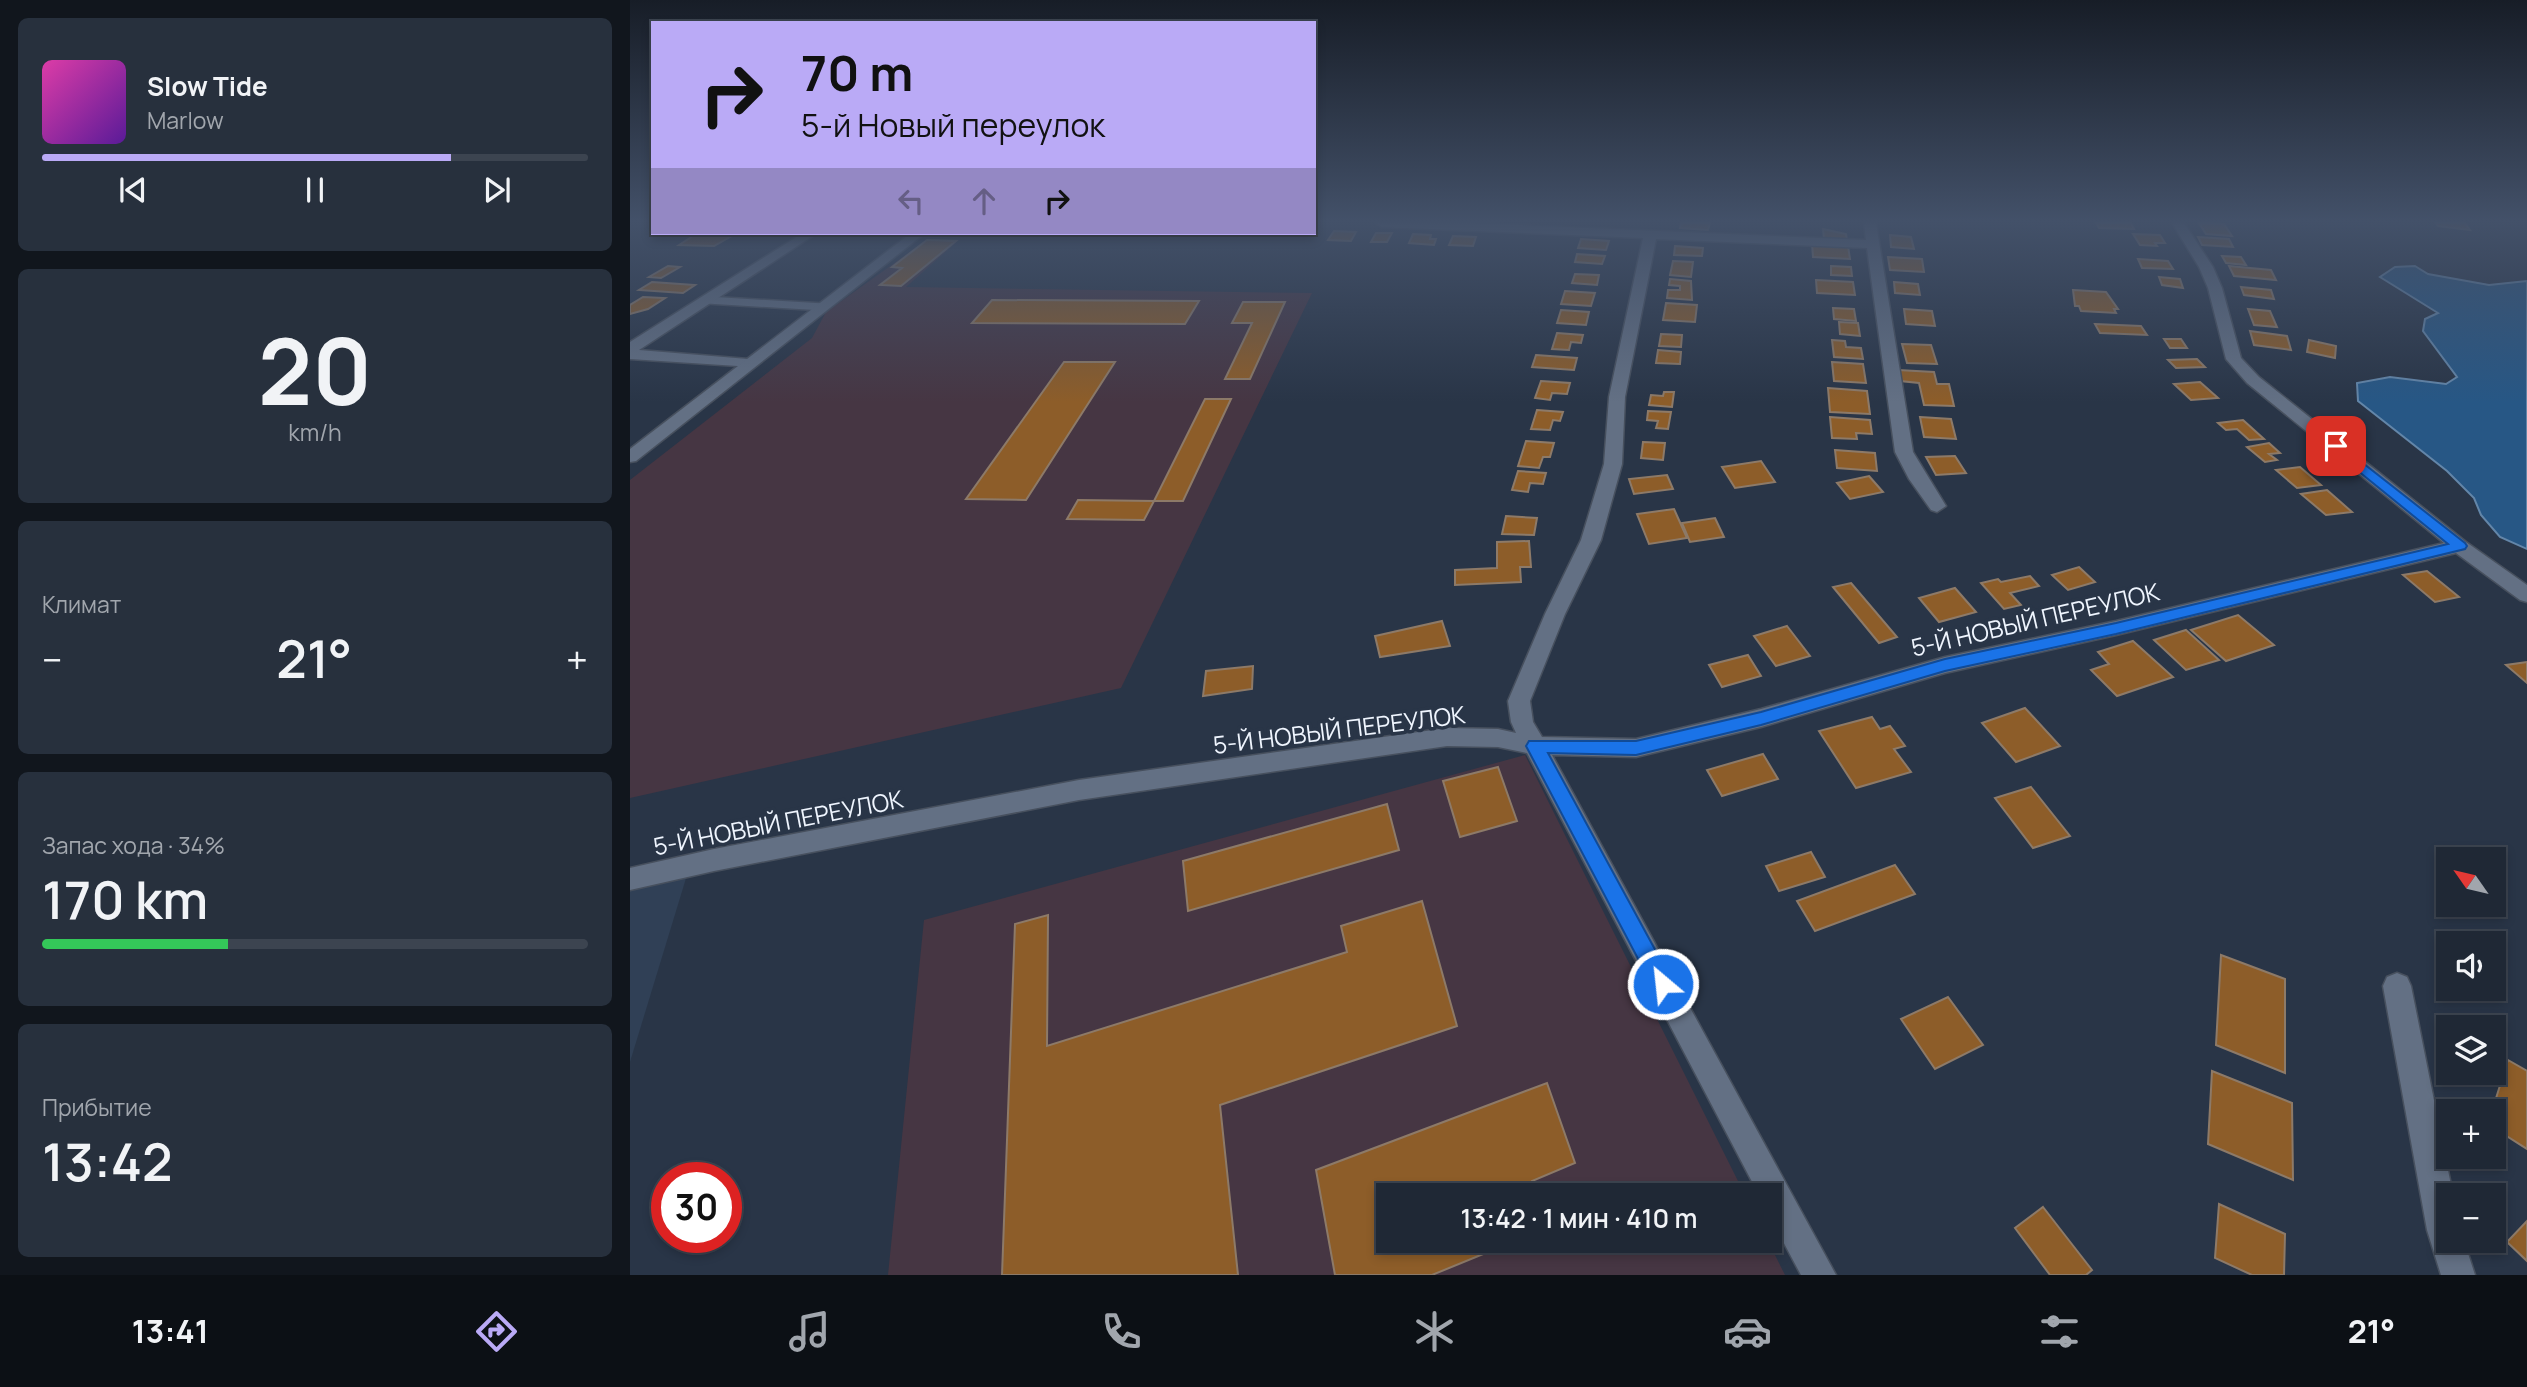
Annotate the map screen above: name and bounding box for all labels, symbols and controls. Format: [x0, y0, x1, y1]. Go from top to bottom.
text: 70 m [801, 39, 913, 106]
icon: right [686, 49, 777, 140]
text: Slow Tide [147, 68, 268, 104]
text: 5-й Новый переулок [801, 103, 1105, 147]
text: Marlow [147, 104, 224, 136]
icon: previous [114, 171, 152, 209]
icon: pause [296, 171, 334, 209]
icon: next [478, 171, 516, 209]
icon: left [892, 182, 930, 220]
icon: ahead [965, 182, 1003, 220]
icon: right [1038, 182, 1076, 220]
text: 20 [258, 308, 372, 432]
text: km/h [288, 416, 342, 448]
pin [2306, 416, 2366, 476]
icon: arrive [2317, 427, 2355, 465]
street label: 5-Й НОВЫЙ ПЕРЕУЛОК [1908, 574, 2163, 664]
text: Климат [42, 588, 121, 620]
text: 21° [276, 623, 352, 694]
text: − [42, 633, 63, 685]
text: + [566, 633, 588, 685]
street label: 5-Й НОВЫЙ ПЕРЕУЛОК [1211, 697, 1468, 761]
street label: 5-Й НОВЫЙ ПЕРЕУЛОК [650, 781, 907, 862]
text: Запас хода · 34% [42, 829, 225, 861]
north arrow [2436, 847, 2506, 917]
map controls [2436, 847, 2506, 1253]
text: 170 km [42, 864, 208, 935]
button: sound [2436, 931, 2506, 1001]
position arrow [1626, 947, 1700, 1021]
button: layers [2436, 1015, 2506, 1085]
text: Прибытие [42, 1091, 152, 1123]
button: + [2436, 1099, 2506, 1169]
text: 13:42 [42, 1126, 173, 1197]
speed limit sign: 30 [651, 1162, 742, 1253]
button: − [2436, 1183, 2506, 1253]
text: 13:42 · 1 мин · 410 m [1461, 1200, 1697, 1236]
icon: directions [472, 1307, 521, 1356]
icon: music [785, 1307, 834, 1356]
icon: phone [1097, 1307, 1146, 1356]
icon: climate [1410, 1307, 1459, 1356]
icon: car [1723, 1307, 1772, 1356]
icon: filters [2035, 1307, 2084, 1356]
text: 13:41 [132, 1309, 209, 1353]
text: 21° [2348, 1309, 2395, 1353]

